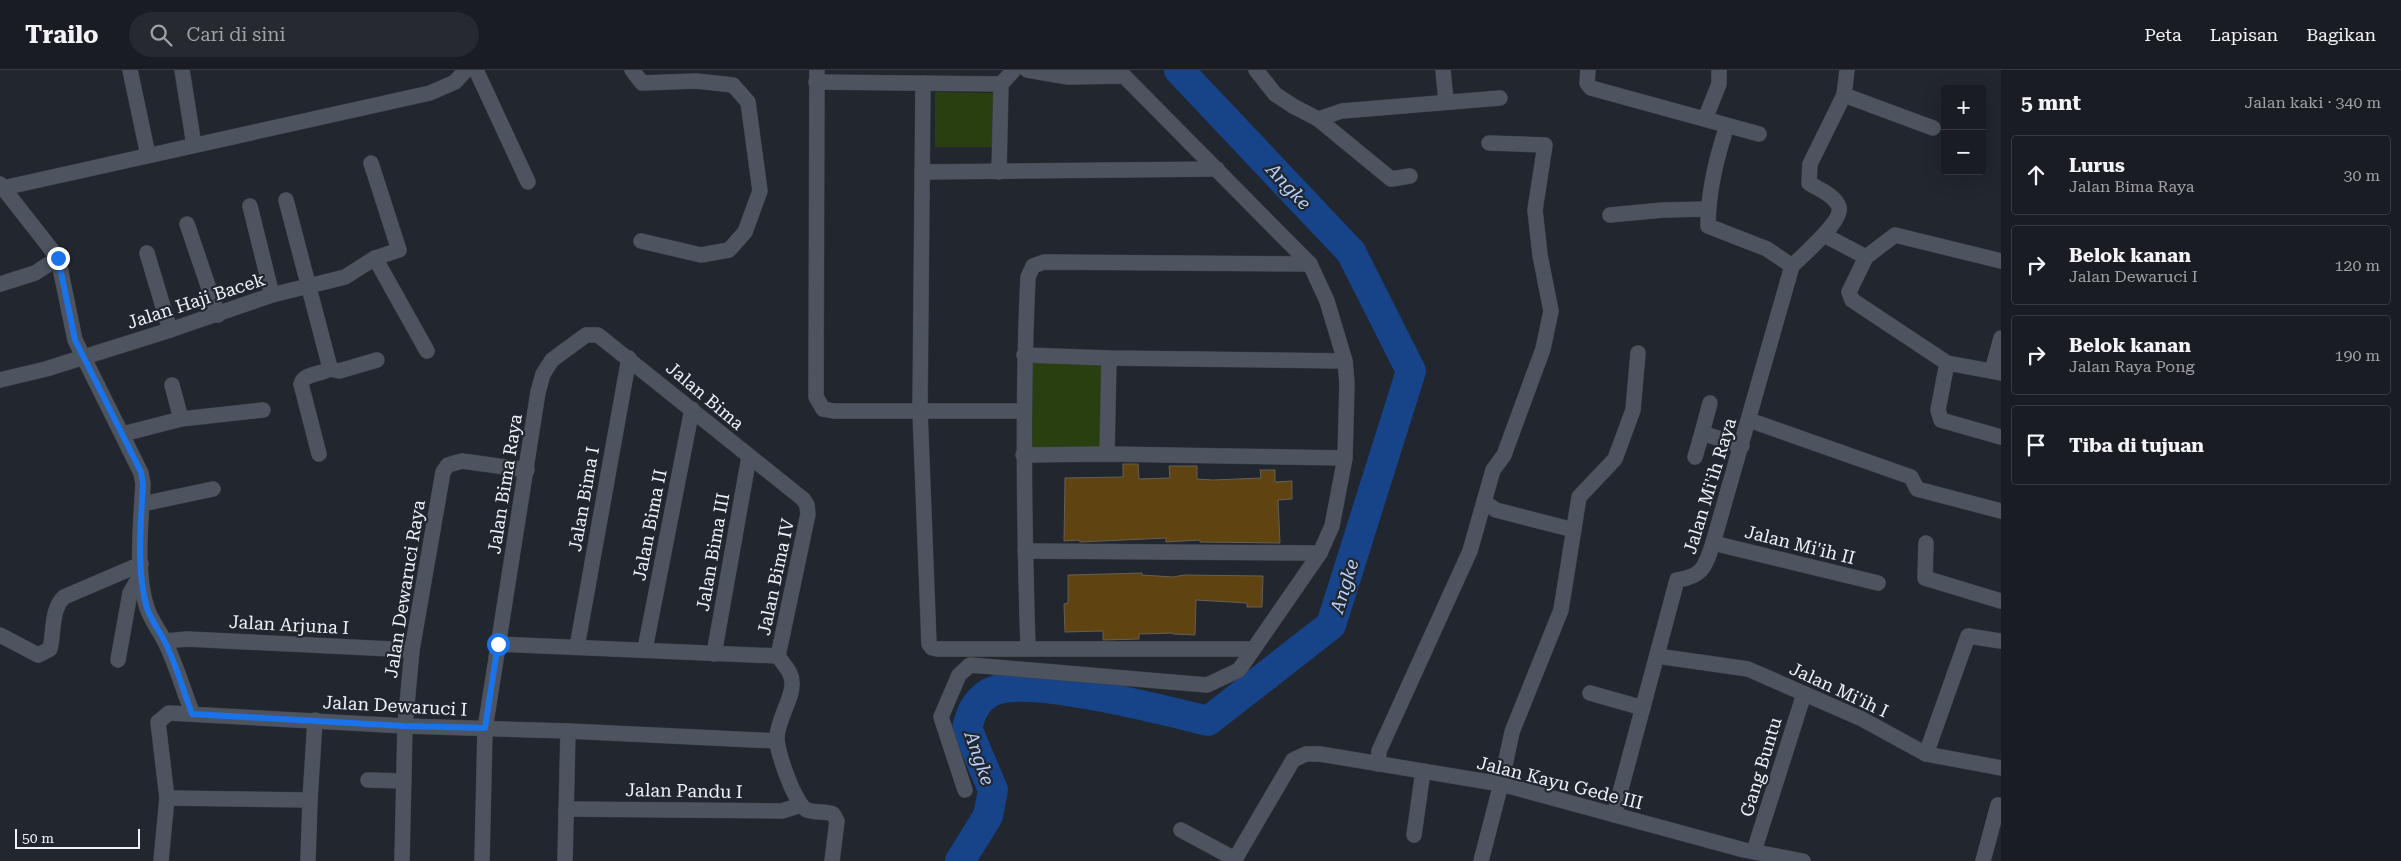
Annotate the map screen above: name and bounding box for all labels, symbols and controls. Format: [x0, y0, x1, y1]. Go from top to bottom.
search box [129, 12, 479, 57]
text: Trailo [25, 21, 99, 49]
icon: search [147, 21, 175, 49]
text: Cari di sini [187, 23, 286, 46]
text: Peta [2144, 24, 2182, 45]
text: Lapisan [2210, 24, 2278, 45]
text: Bagikan [2306, 24, 2376, 45]
map controls [1941, 85, 1986, 175]
button: + [1941, 85, 1986, 130]
text: 5 mnt [2021, 91, 2081, 115]
text: Jalan kaki · 340 m [2245, 93, 2381, 112]
button: − [1941, 130, 1986, 175]
text: Lurus [2069, 154, 2125, 177]
water label: Angke [1261, 158, 1316, 215]
icon: ahead [2022, 161, 2050, 189]
text: 30 m [2343, 166, 2380, 185]
text: Jalan Bima Raya [2069, 177, 2194, 196]
text: Belok kanan [2069, 244, 2191, 267]
route end [47, 247, 70, 270]
icon: right [2022, 251, 2050, 279]
text: 120 m [2334, 256, 2380, 275]
text: Jalan Dewaruci I [2069, 267, 2198, 286]
street label: Jalan Haji Bacek [124, 268, 268, 333]
text: Belok kanan [2069, 334, 2191, 357]
icon: right [2022, 341, 2050, 369]
text: 190 m [2334, 346, 2380, 365]
street label: Jalan Bima [662, 357, 749, 434]
text: Jalan Raya Pong [2069, 357, 2195, 376]
street label: Jalan Bima Raya [483, 412, 526, 555]
street label: Jalan Mi'ih Raya [1679, 415, 1740, 556]
icon: arrive [2022, 431, 2050, 459]
text: Tiba di tujuan [2069, 434, 2204, 457]
street label: Jalan Bima I [564, 445, 603, 553]
street label: Jalan Bima II [628, 467, 671, 582]
street label: Jalan Bima III [692, 491, 733, 613]
street label: Jalan Dewaruci Raya [380, 498, 429, 679]
street label: Jalan Bima IV [753, 516, 798, 637]
street label: Jalan Mi'ih II [1743, 521, 1858, 568]
water label: Angke [1325, 556, 1364, 617]
street label: Jalan Arjuna I [228, 611, 350, 638]
route start [487, 633, 510, 656]
street label: Jalan Mi'ih I [1787, 658, 1892, 722]
street label: Jalan Dewaruci I [322, 691, 468, 720]
street label: Gang Buntu [1735, 714, 1786, 819]
water label: Angke [959, 727, 1000, 788]
street label: Jalan Kayu Gede III [1475, 752, 1645, 813]
street label: Jalan Pandu I [625, 779, 743, 802]
scale bar [15, 826, 140, 849]
text: 50 m [22, 830, 54, 846]

